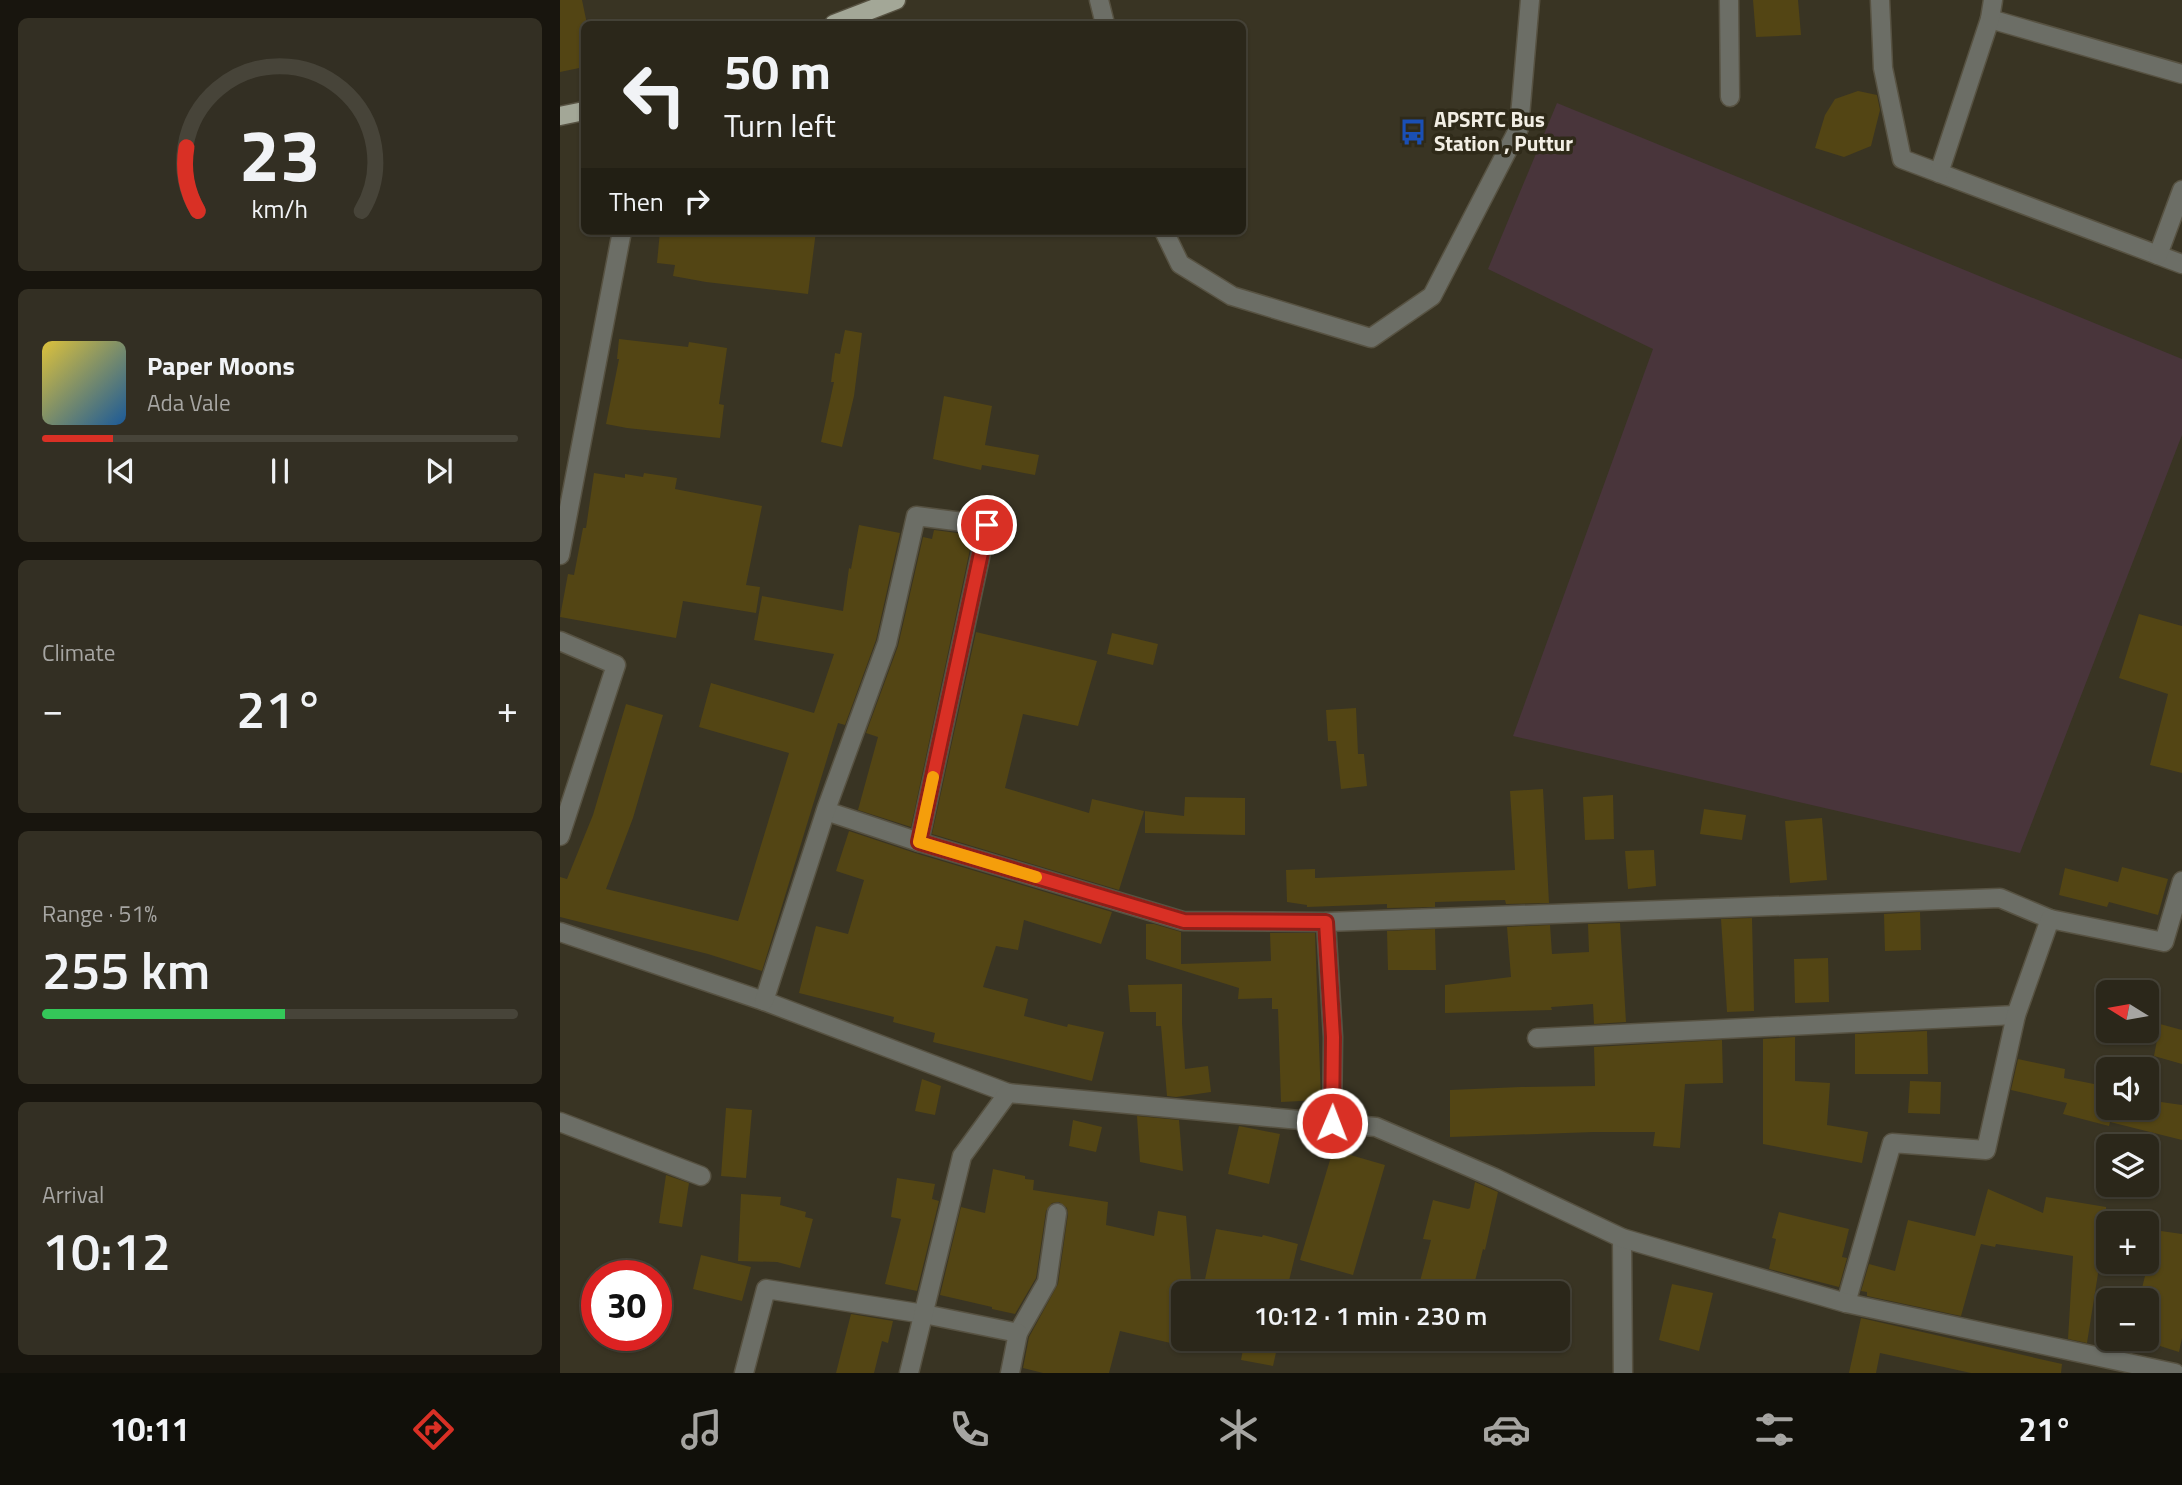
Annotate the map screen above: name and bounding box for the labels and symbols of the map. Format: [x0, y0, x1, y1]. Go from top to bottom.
place label: APSRTC Bus Station , Puttur [1434, 103, 1573, 159]
bus stop icon: APSRTC Bus Station , Puttur [1398, 117, 1428, 147]
pin [957, 495, 1017, 555]
north arrow [2096, 980, 2160, 1043]
position arrow [1295, 1086, 1369, 1160]
speed limit sign: 30 [581, 1260, 672, 1351]

